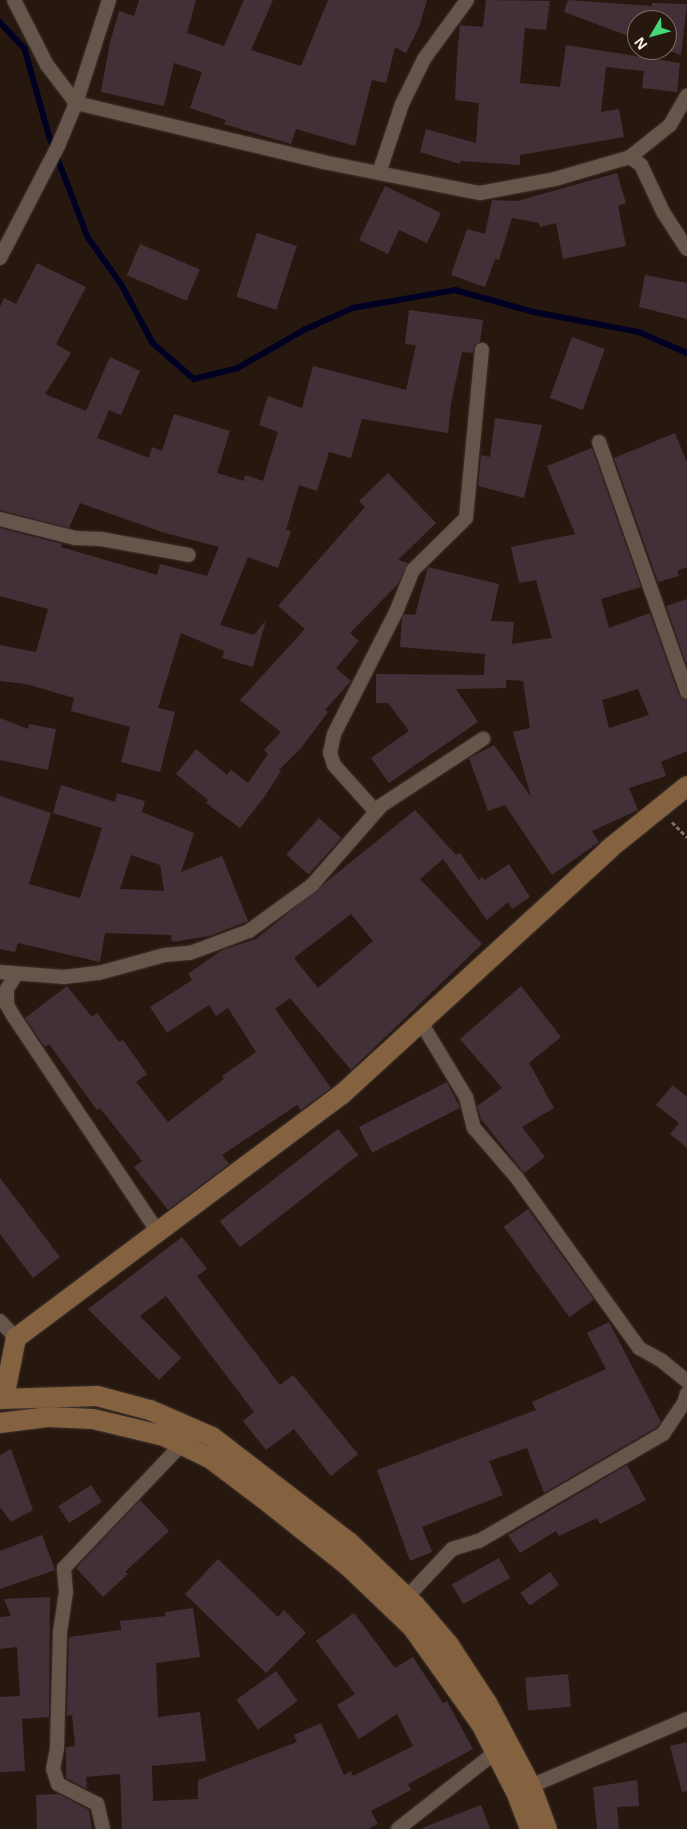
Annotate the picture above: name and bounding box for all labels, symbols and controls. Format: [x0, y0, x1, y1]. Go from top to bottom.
north arrow [627, 10, 677, 60]
text: N [629, 33, 651, 54]

